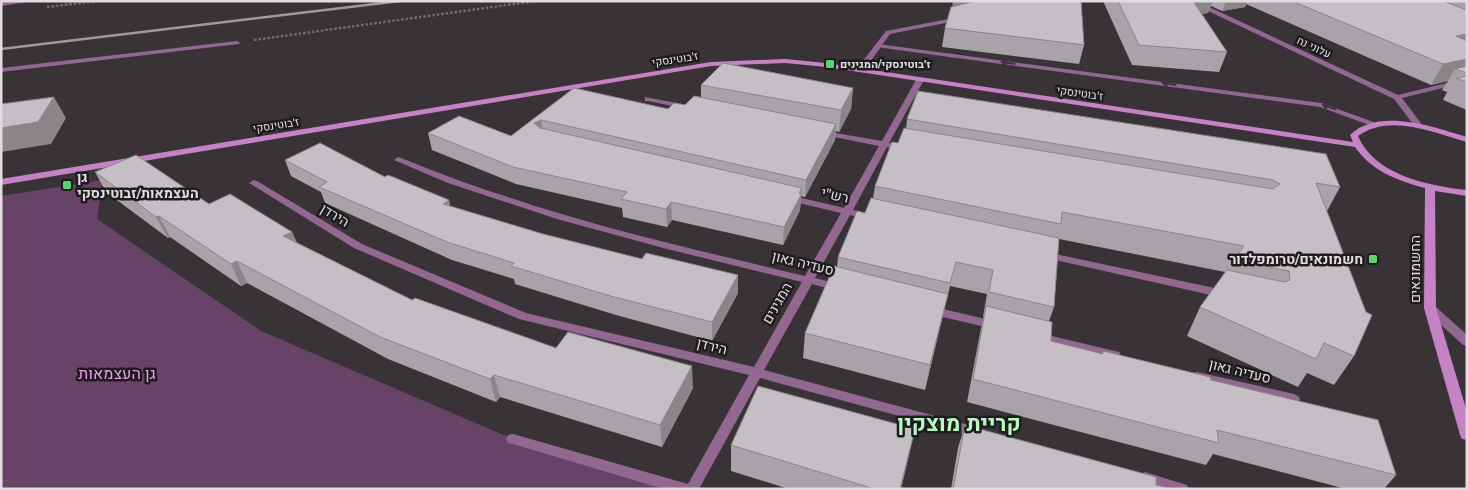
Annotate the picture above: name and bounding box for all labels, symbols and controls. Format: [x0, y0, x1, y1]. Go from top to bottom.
street label: עלוני נח [1295, 33, 1333, 61]
street label: ז'בוטינסקי [651, 48, 699, 70]
place label: ז׳בוטינסקי/המגינים [840, 57, 931, 71]
marker: ז׳בוטינסקי/המגינים [824, 58, 836, 70]
one-way arrow [999, 59, 1015, 67]
one-way arrow [1160, 80, 1176, 88]
street label: ז'בוטינסקי [1056, 83, 1104, 103]
one-way arrow [1322, 103, 1337, 110]
street label: ז'בוטינסקי [252, 114, 300, 136]
place label: גן העצמאות/זבוטינסקי [77, 168, 199, 202]
marker: גן העצמאות/זבוטינסקי [61, 179, 73, 191]
street label: רש"י [819, 183, 851, 207]
street label: הירדן [317, 199, 353, 231]
street label: החשמונאים [1406, 235, 1424, 303]
street label: סעדיה גאון [770, 247, 836, 279]
place label: חשמונאים/טרומפלדור [1229, 250, 1363, 268]
marker: חשמונאים/טרומפלדור [1367, 253, 1379, 265]
street label: המגינים [758, 279, 796, 327]
street label: הירדן [695, 334, 729, 358]
street label: סעדיה גאון [1207, 355, 1273, 387]
park label: גן העצמאות [78, 363, 156, 383]
district label: קריית מוצקין [897, 409, 1021, 437]

